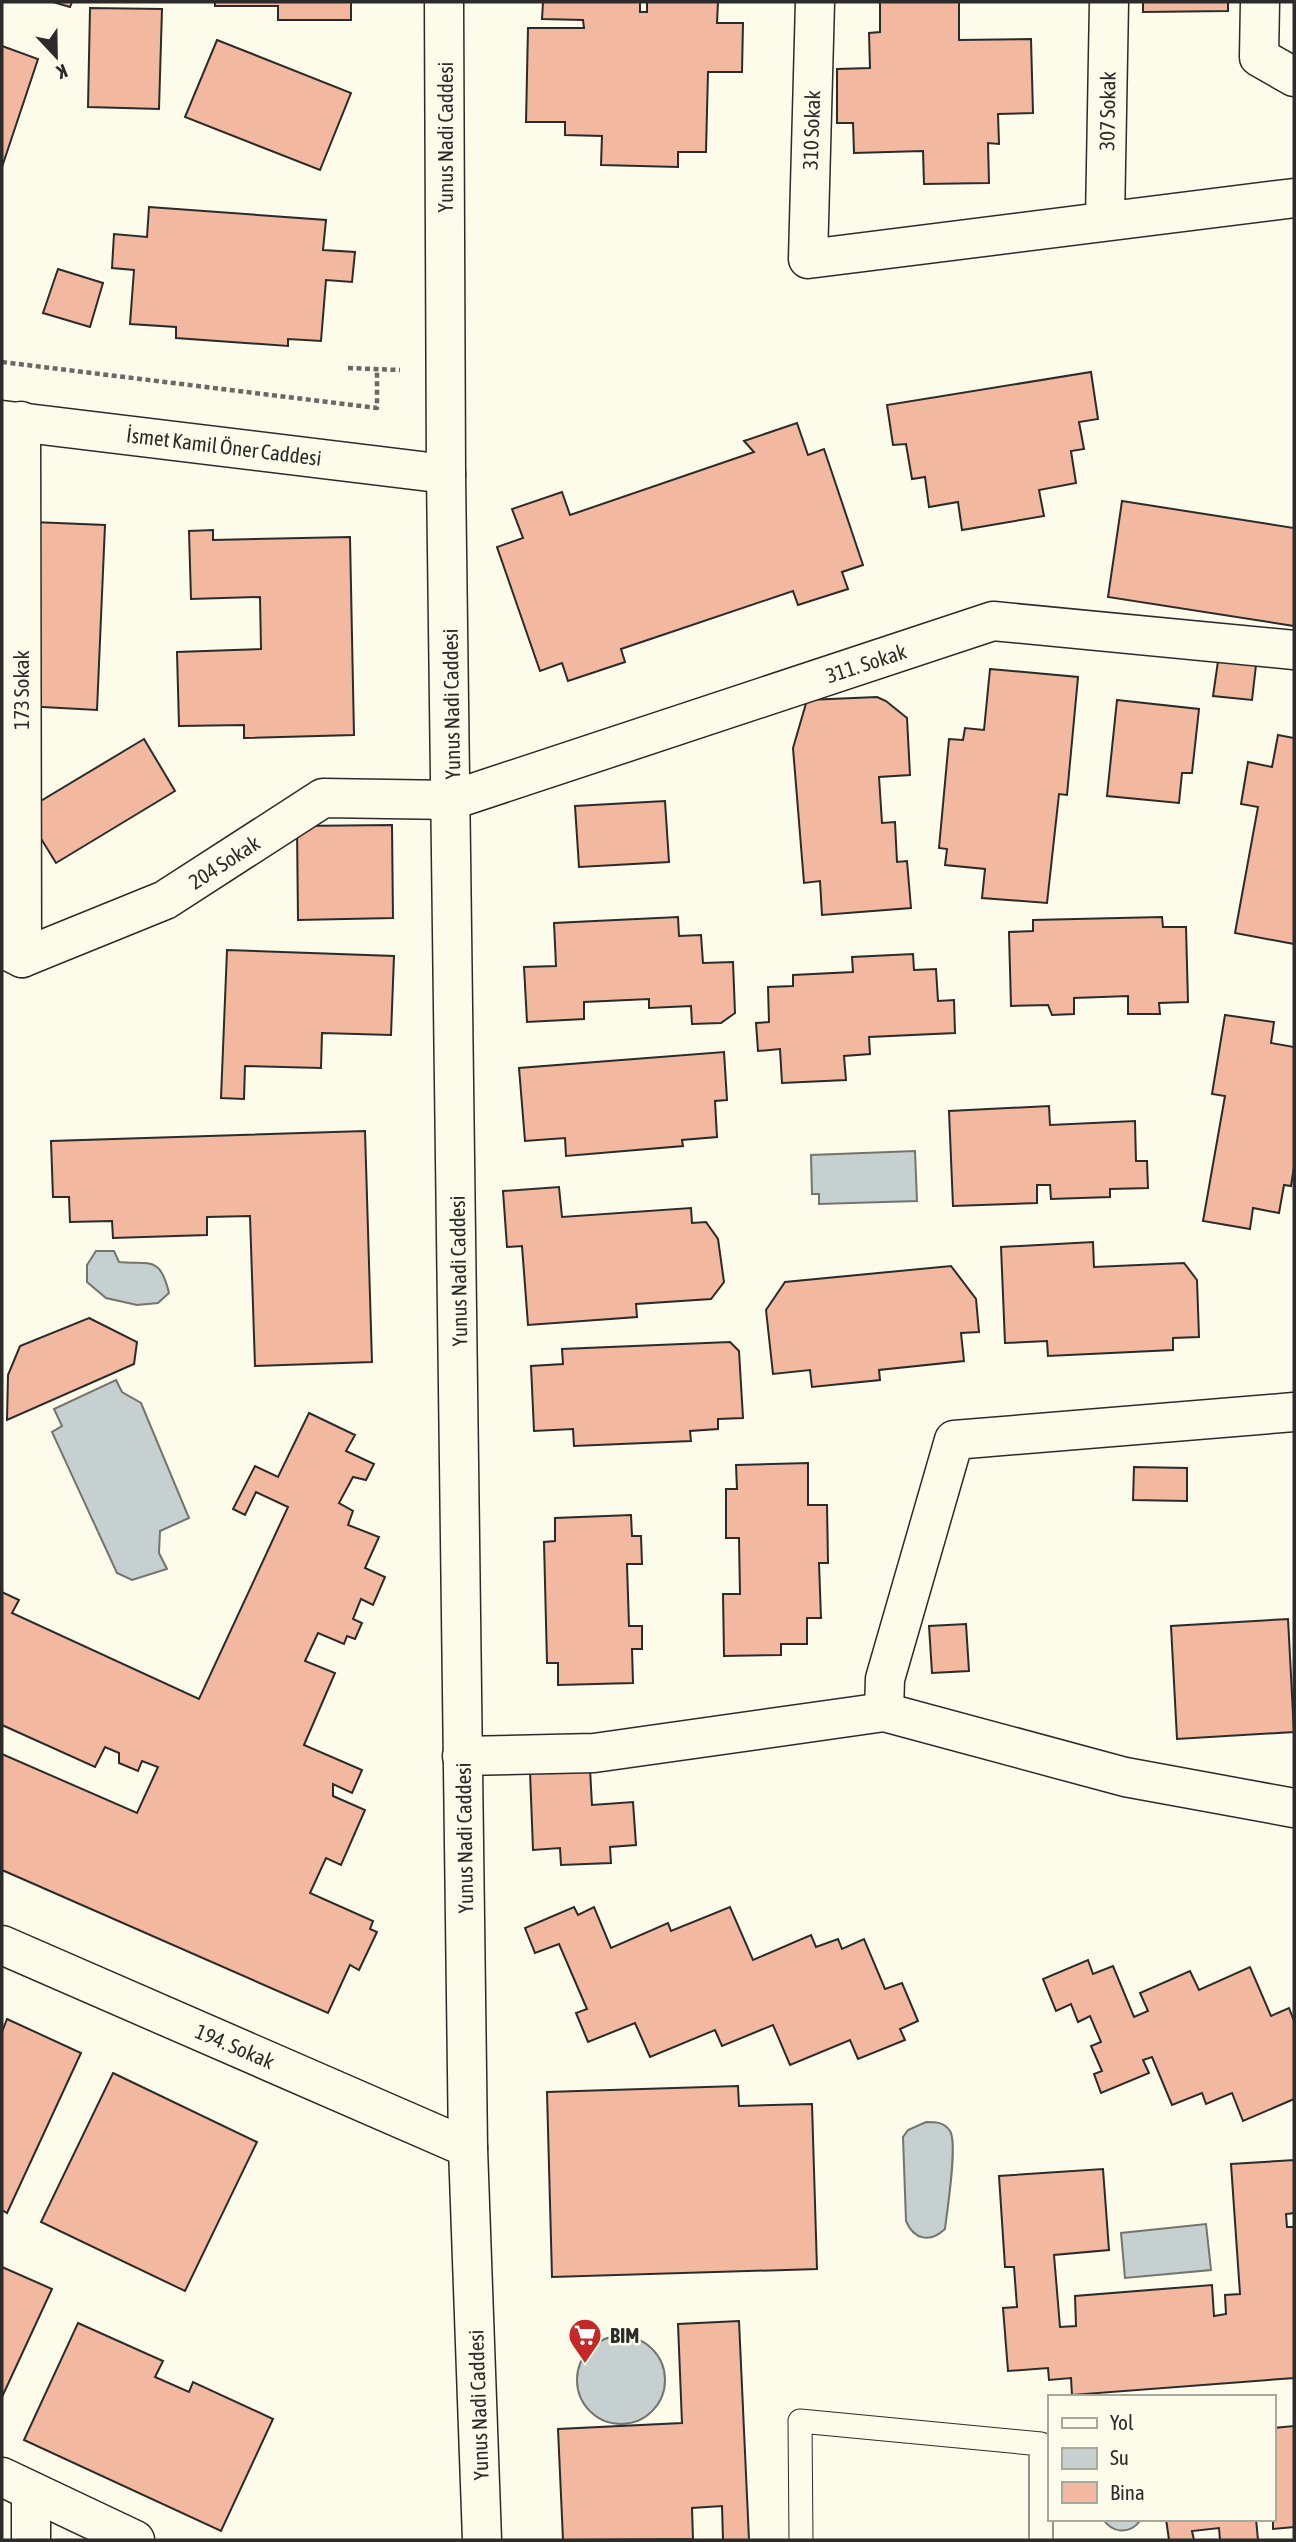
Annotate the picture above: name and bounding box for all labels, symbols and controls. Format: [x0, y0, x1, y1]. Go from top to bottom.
north arrow [21, 21, 91, 91]
text: K [53, 60, 71, 84]
street label: Yunus Nadi Caddesi [433, 62, 457, 212]
street label: 307 Sokak [1094, 71, 1120, 151]
street label: 310 Sokak [798, 90, 824, 170]
street label: İsmet Kamil Öner Caddesi [125, 422, 323, 470]
street label: Yunus Nadi Caddesi [438, 628, 464, 780]
street label: 311. Sokak [823, 639, 909, 687]
street label: 173 Sokak [9, 650, 33, 730]
street label: 204 Sokak [184, 830, 264, 894]
street label: Yunus Nadi Caddesi [445, 1195, 471, 1347]
street label: Yunus Nadi Caddesi [451, 1762, 477, 1914]
street label: 194. Sokak [192, 2019, 278, 2073]
supermarket icon: BIM [566, 2316, 604, 2365]
place label: BIM [610, 2323, 639, 2347]
street label: Yunus Nadi Caddesi [463, 2329, 493, 2481]
legend [1048, 2395, 1275, 2521]
text: Yol [1110, 2410, 1134, 2434]
text: Su [1110, 2445, 1129, 2469]
text: Bina [1110, 2480, 1145, 2504]

